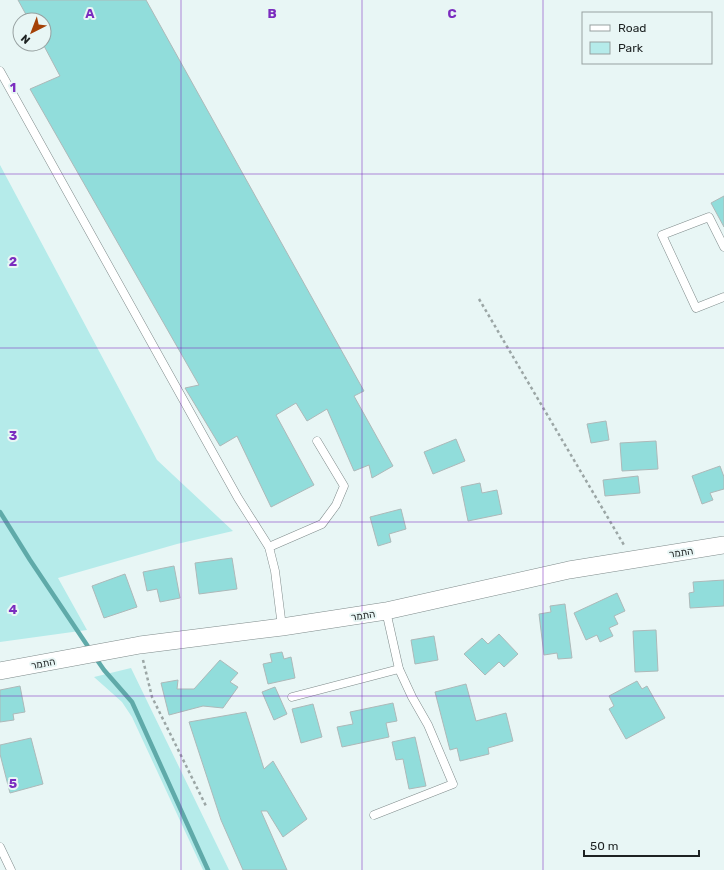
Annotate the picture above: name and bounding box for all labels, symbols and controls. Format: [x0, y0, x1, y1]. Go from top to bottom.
text: A [85, 6, 95, 21]
text: B [267, 6, 277, 21]
text: C [447, 6, 457, 21]
north arrow [12, 12, 52, 52]
legend [582, 12, 712, 64]
text: Road [618, 21, 646, 35]
text: N [18, 32, 33, 47]
text: Park [618, 41, 644, 55]
text: 1 [10, 80, 16, 95]
text: 2 [9, 254, 17, 269]
text: 3 [9, 428, 18, 443]
street label: התמר [668, 545, 694, 561]
text: 4 [9, 602, 18, 617]
street label: התמר [350, 608, 376, 624]
street label: התמר [30, 656, 56, 672]
text: 5 [9, 776, 17, 791]
scale bar [584, 832, 699, 858]
text: 50 m [590, 839, 618, 853]

